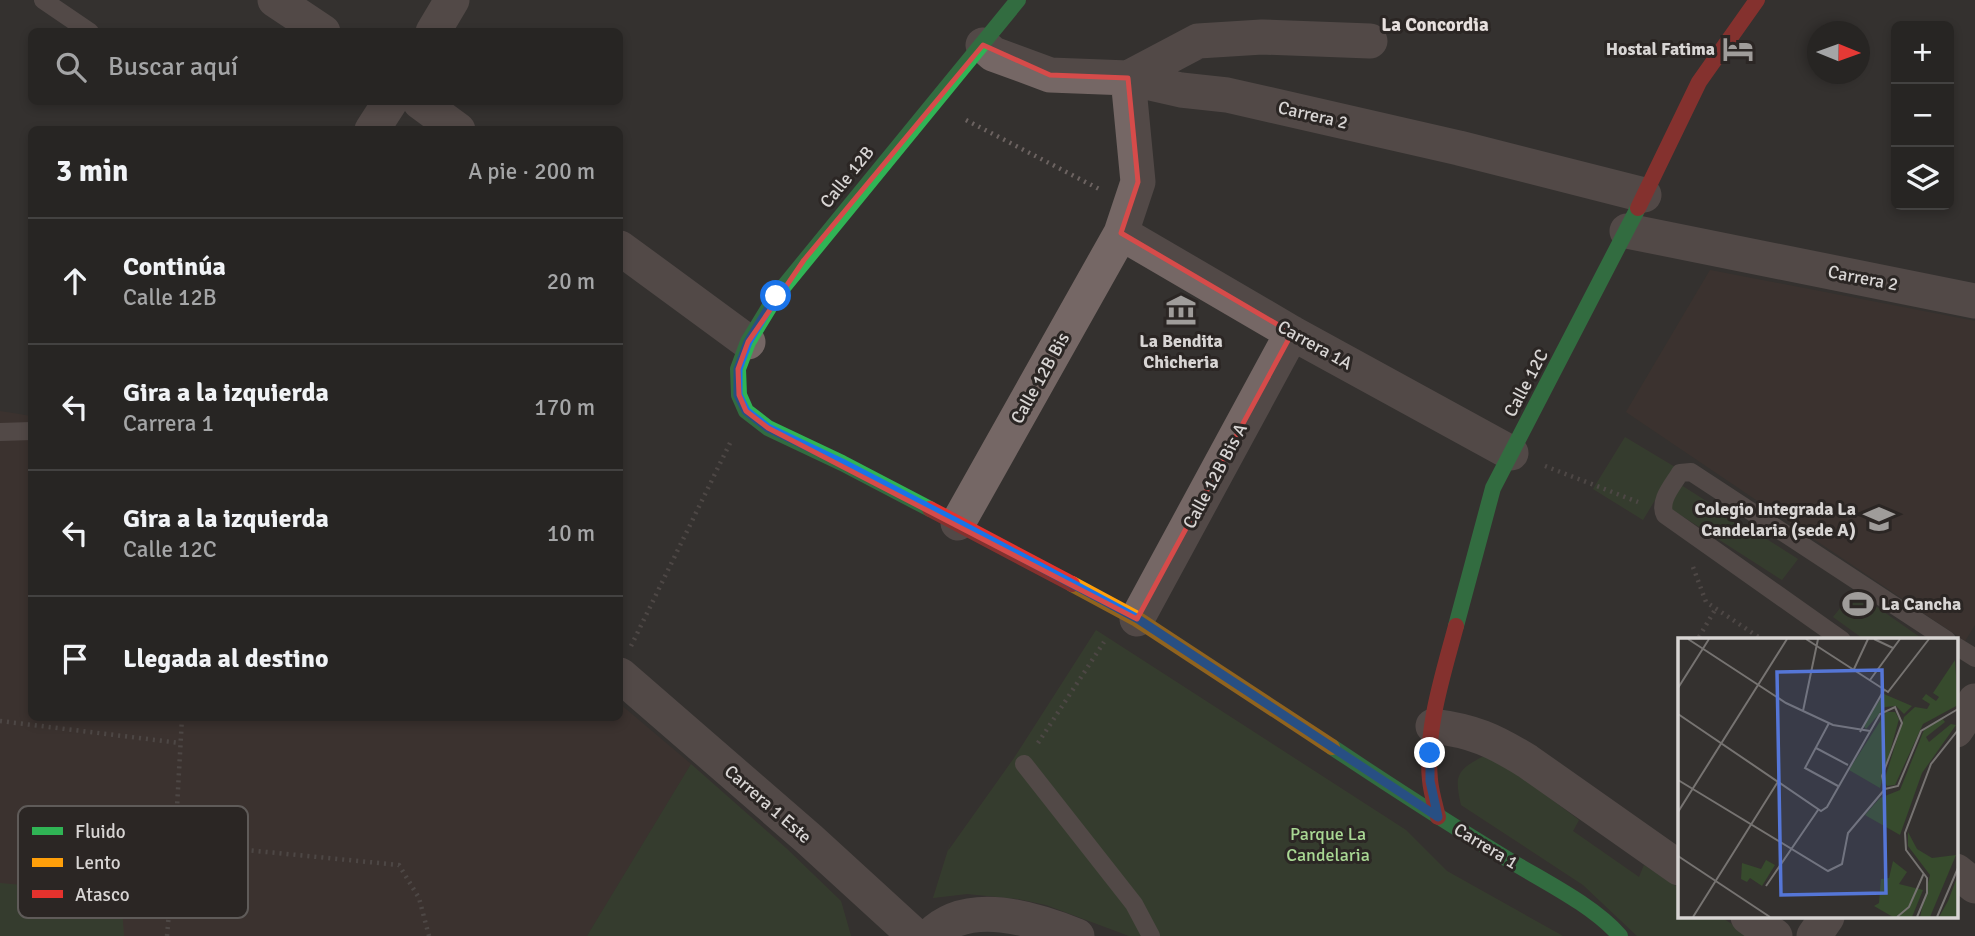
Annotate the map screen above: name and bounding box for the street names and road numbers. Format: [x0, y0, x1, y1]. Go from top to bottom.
street label: Carrera 2 [1276, 96, 1350, 134]
street label: Calle 12B [815, 141, 879, 212]
street label: Carrera 2 [1826, 260, 1900, 296]
street label: Carrera 1A [1274, 315, 1356, 375]
street label: Calle 12B Bis [1006, 328, 1074, 427]
street label: Calle 12C [1499, 345, 1553, 421]
street label: Calle 12B Bis A [1178, 420, 1252, 532]
street label: Carrera 1 Este [720, 760, 816, 848]
street label: Carrera 1 [1450, 818, 1522, 874]

